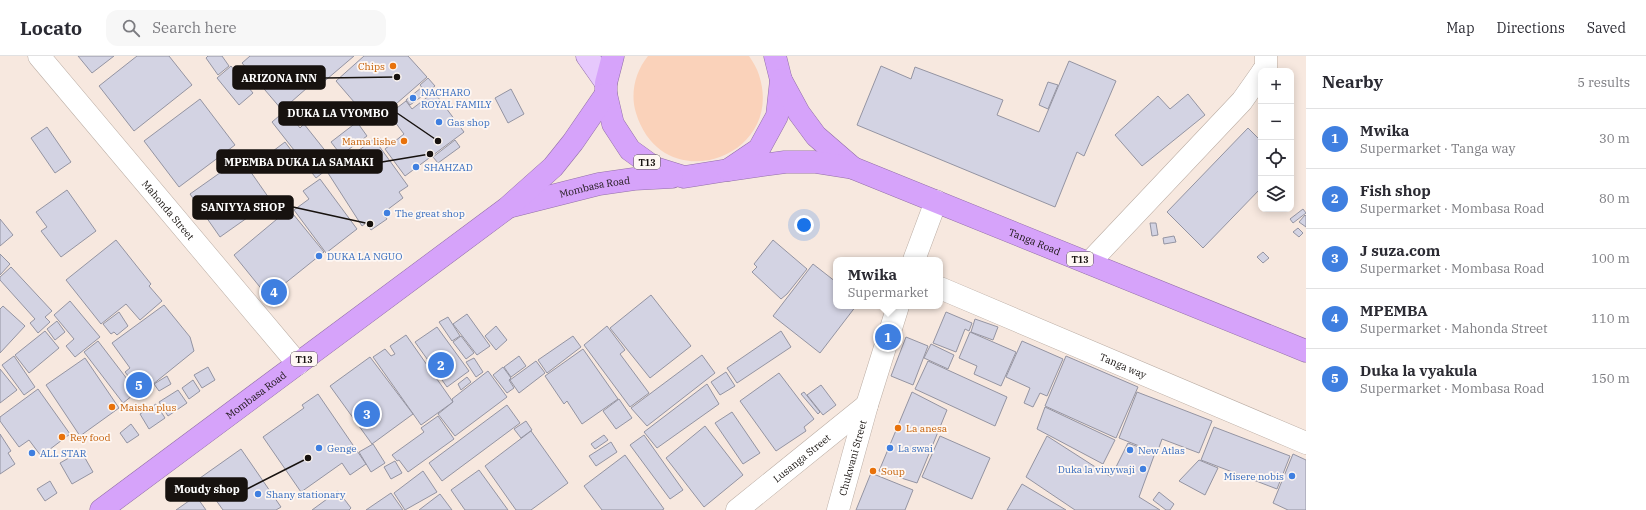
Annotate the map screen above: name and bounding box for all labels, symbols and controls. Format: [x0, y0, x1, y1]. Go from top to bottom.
search box [106, 10, 386, 46]
text: Locato [20, 16, 82, 40]
icon: search [120, 17, 142, 39]
text: Search here [152, 18, 237, 37]
text: Map [1446, 19, 1475, 37]
text: Directions [1497, 19, 1565, 37]
text: Saved [1587, 19, 1626, 37]
place label: Chips [358, 60, 385, 73]
marker: Chips [388, 61, 398, 71]
callout: ARIZONA INN [233, 66, 325, 89]
map controls [1258, 68, 1294, 212]
button: + [1258, 68, 1294, 104]
text: ARIZONA INN [241, 71, 317, 85]
text: Nearby [1322, 71, 1383, 93]
text: 5 results [1577, 74, 1630, 91]
place label: NACHARO ROYAL FAMILY [421, 86, 492, 111]
marker: NACHARO ROYAL FAMILY [408, 93, 418, 103]
callout: DUKA LA VYOMBO [279, 102, 397, 125]
button: − [1258, 104, 1294, 140]
text: DUKA LA VYOMBO [287, 106, 389, 120]
place label: Gas shop [447, 116, 490, 129]
marker: Gas shop [434, 117, 444, 127]
text: Mwika [1360, 121, 1409, 140]
text: 1 [1331, 130, 1339, 147]
text: 30 m [1599, 130, 1630, 147]
place label: Mama lishe [342, 135, 396, 148]
marker: Mama lishe [399, 136, 409, 146]
button: locate [1258, 140, 1294, 176]
text: Supermarket · Tanga way [1360, 140, 1515, 157]
callout: MPEMBA DUKA LA SAMAKI [217, 150, 382, 173]
text: MPEMBA DUKA LA SAMAKI [224, 155, 374, 169]
road number: T13 [634, 155, 660, 169]
place label: SHAHZAD [424, 161, 473, 174]
marker: SHAHZAD [411, 162, 421, 172]
street label: Mombasa Road [558, 173, 631, 200]
button: layers [1258, 176, 1294, 212]
street label: Mahonda Street [139, 177, 198, 243]
text: Fish shop [1360, 181, 1431, 200]
text: 2 [1331, 190, 1339, 207]
text: 80 m [1599, 190, 1630, 207]
callout: SANIYYA SHOP [193, 196, 293, 219]
text: SANIYYA SHOP [201, 200, 285, 214]
text: Supermarket · Mombasa Road [1360, 200, 1544, 217]
place label: The great shop [395, 207, 465, 220]
marker: The great shop [382, 208, 392, 218]
your location [794, 215, 814, 235]
street label: Tanga Road [1007, 225, 1063, 258]
text: J suza.com [1360, 241, 1440, 260]
place label: DUKA LA NGUO [327, 250, 402, 263]
text: 3 [1331, 250, 1339, 267]
text: 100 m [1591, 250, 1630, 267]
marker: DUKA LA NGUO [314, 251, 324, 261]
road number: T13 [1067, 252, 1093, 266]
popup [833, 257, 943, 309]
text: Supermarket · Mombasa Road [1360, 260, 1544, 277]
text: Mwika [848, 265, 897, 284]
pin: 4 [261, 277, 287, 307]
text: Supermarket [848, 284, 928, 301]
text: MPEMBA [1360, 301, 1428, 320]
text: 4 [1331, 310, 1339, 327]
text: 110 m [1591, 310, 1630, 327]
text: Supermarket · Mahonda Street [1360, 320, 1548, 337]
pin: 1 [875, 322, 901, 352]
pin: 2 [428, 350, 454, 380]
street label: Tanga way [1098, 350, 1149, 382]
road number: T13 [291, 352, 317, 366]
text: Duka la vyakula [1360, 361, 1477, 380]
street label: Mombasa Road [223, 368, 289, 422]
pin: 5 [126, 370, 152, 400]
text: 5 [1331, 370, 1339, 387]
text: 150 m [1591, 370, 1630, 387]
text: Supermarket · Mombasa Road [1360, 380, 1544, 397]
pin: 3 [354, 399, 380, 429]
place label: Maisha plus [120, 401, 177, 414]
marker: Maisha plus [107, 402, 117, 412]
street label: Chukwani Street [836, 418, 869, 497]
place label: La anesa [906, 422, 948, 435]
marker: La anesa [893, 423, 903, 433]
street label: Lusanga Street [770, 430, 833, 485]
place label: Rey food [70, 431, 110, 444]
marker: Rey food [57, 432, 67, 442]
place label: Genge [327, 442, 357, 455]
place label: La swai [898, 442, 933, 455]
marker: Genge [314, 443, 324, 453]
marker: La swai [885, 443, 895, 453]
place label: New Atlas [1138, 444, 1185, 457]
marker: New Atlas [1125, 445, 1135, 455]
place label: ALL STAR [40, 447, 87, 460]
marker: ALL STAR [27, 448, 37, 458]
place label: Duka la vinywaji [1058, 463, 1135, 476]
marker: Duka la vinywaji [1138, 464, 1148, 474]
place label: Soup [881, 465, 905, 478]
marker: Soup [868, 466, 878, 476]
place label: Misere nobis [1224, 470, 1284, 483]
marker: Misere nobis [1287, 471, 1297, 481]
callout: Moudy shop [166, 478, 247, 501]
text: Moudy shop [174, 482, 240, 496]
place label: Shany stationary [266, 488, 346, 501]
marker: Shany stationary [253, 489, 263, 499]

